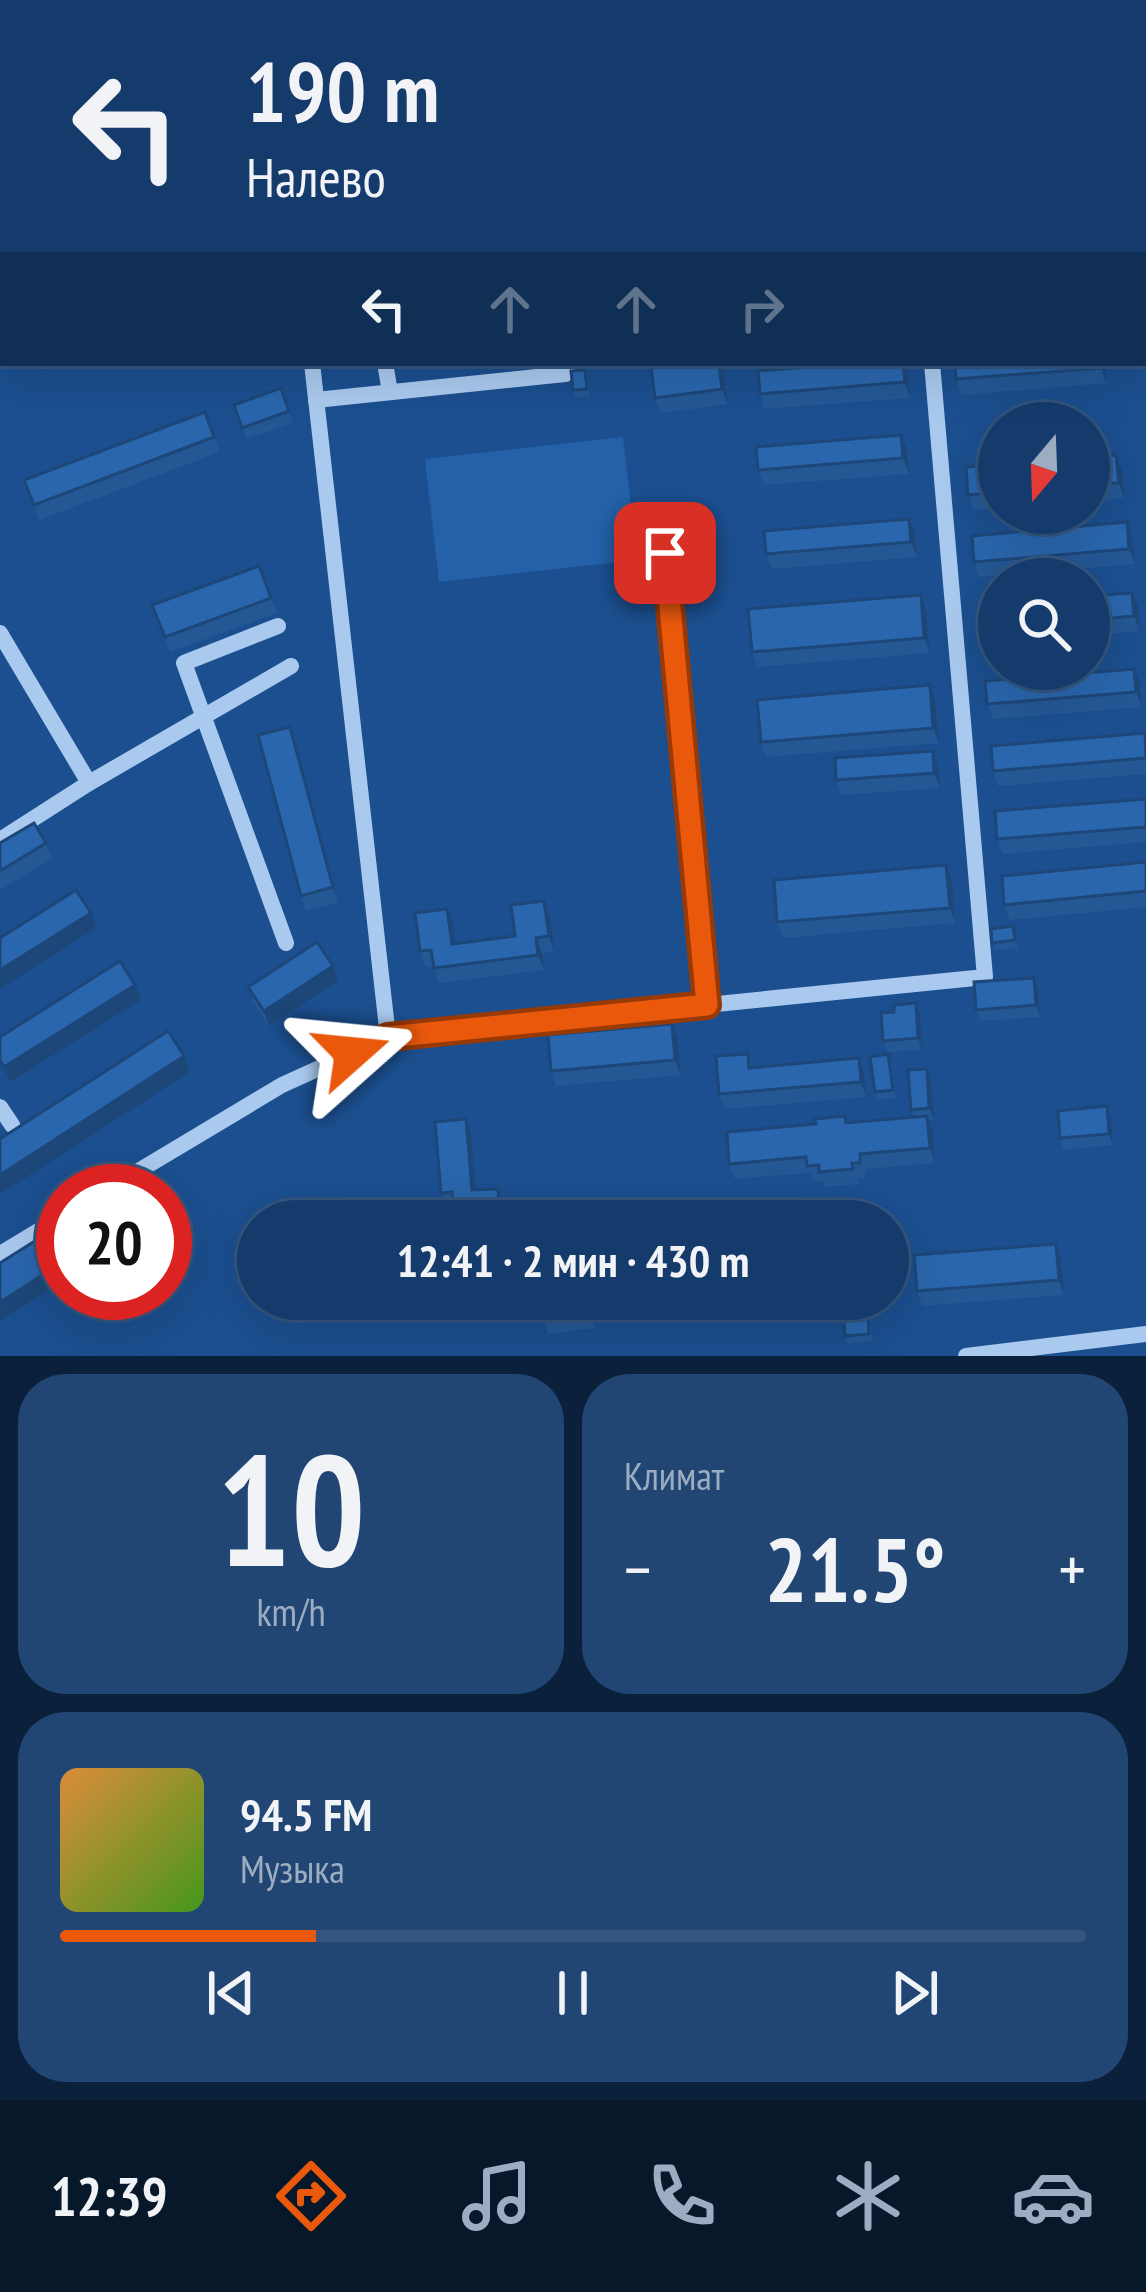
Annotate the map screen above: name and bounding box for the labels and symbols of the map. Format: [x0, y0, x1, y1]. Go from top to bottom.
north arrow [978, 402, 1110, 534]
pin [614, 502, 716, 604]
position arrow [289, 990, 415, 1116]
speed limit sign: 20 [36, 1164, 192, 1320]

